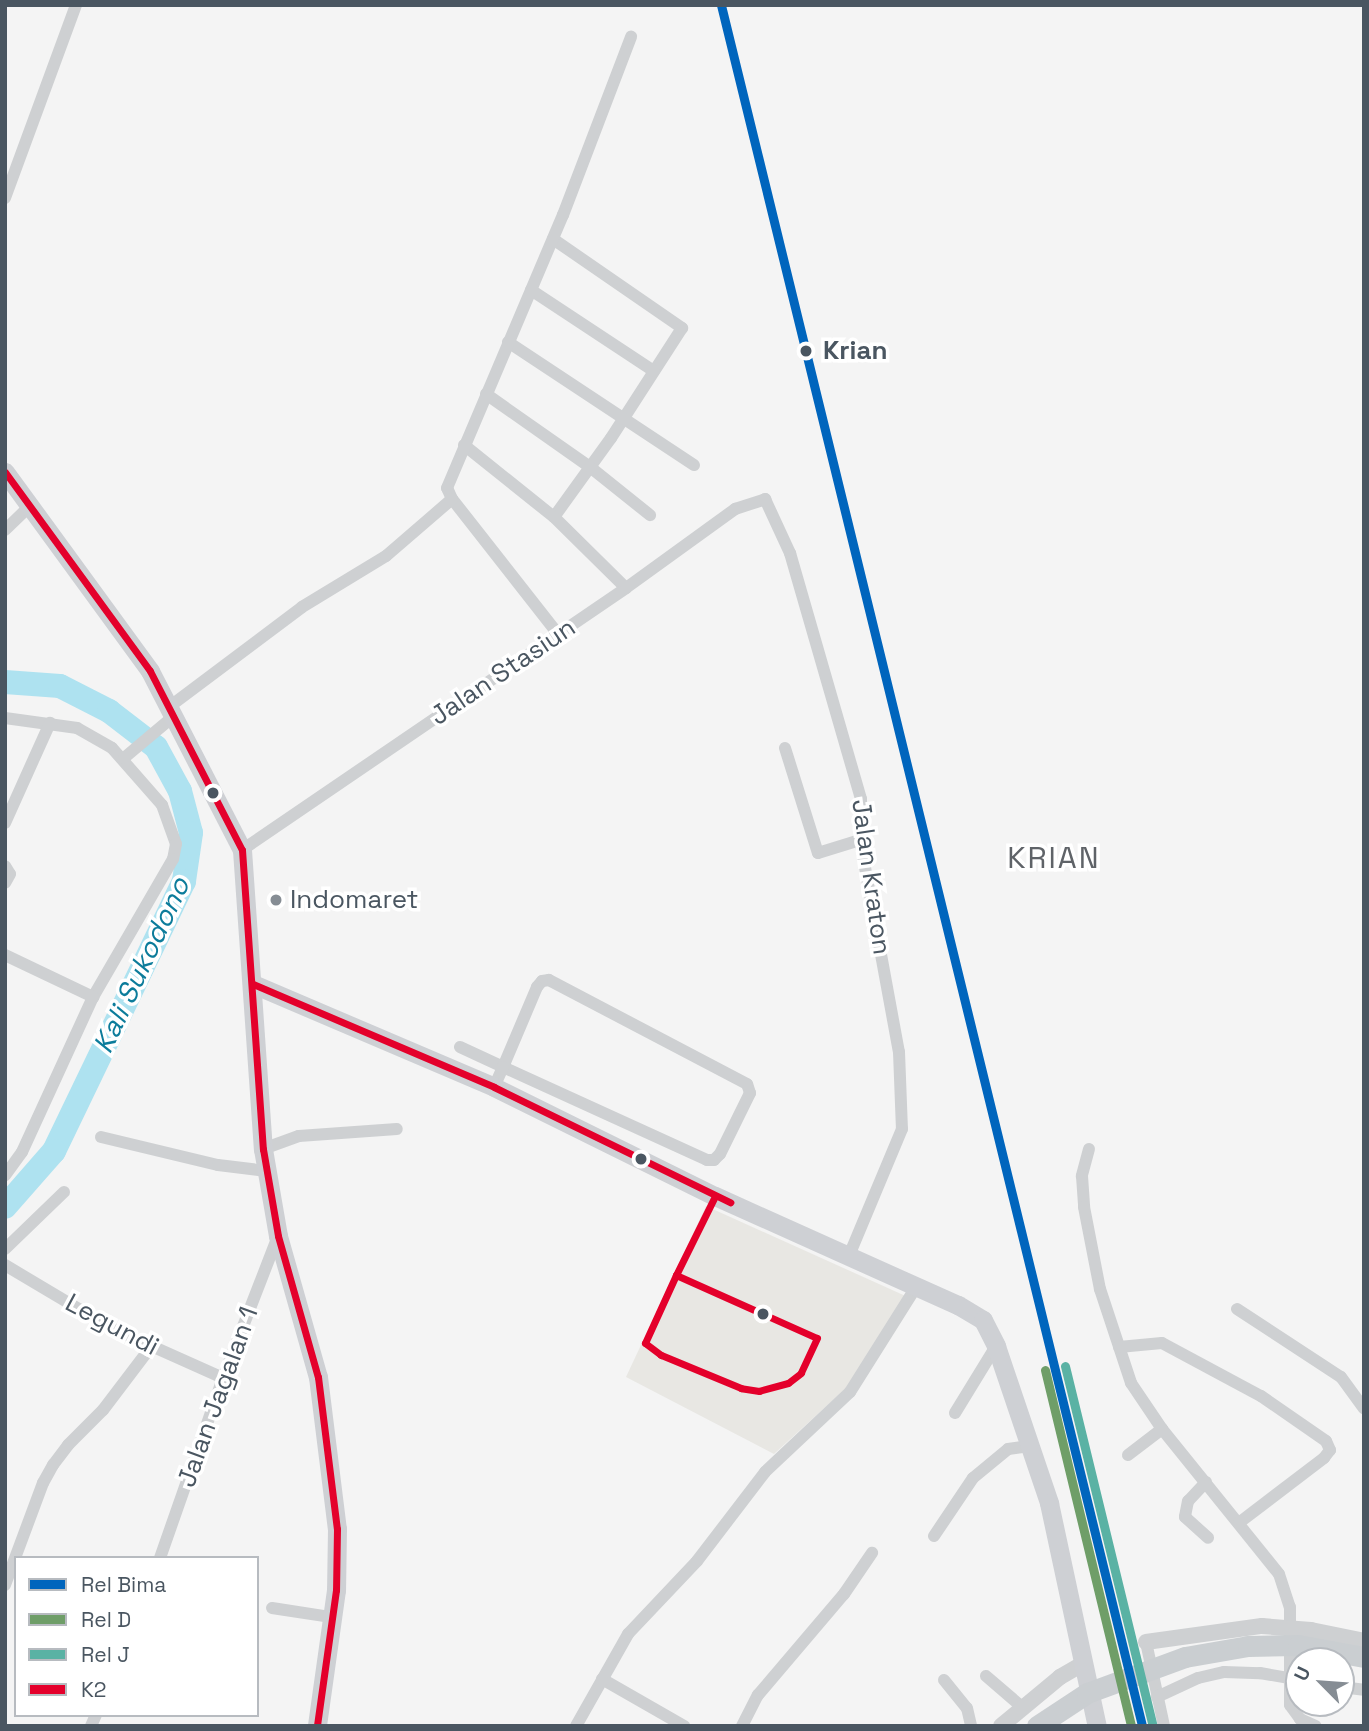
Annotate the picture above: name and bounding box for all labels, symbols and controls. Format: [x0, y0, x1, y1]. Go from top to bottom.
place label: Krian [823, 335, 888, 367]
marker: Krian [795, 340, 817, 362]
street label: Jalan Stasiun [425, 612, 581, 732]
unlabelled marker [206, 786, 220, 800]
street label: Jalan Kraton [845, 797, 897, 957]
district label: KRIAN [1008, 840, 1100, 876]
water label: Kali Sukodono [86, 872, 196, 1058]
place label: Indomaret [290, 884, 419, 916]
marker: Indomaret [268, 892, 284, 908]
unlabelled marker [634, 1152, 648, 1166]
street label: Legundi [60, 1287, 164, 1363]
street label: Jalan Jagalan 1 [171, 1303, 265, 1491]
unlabelled marker [756, 1307, 770, 1321]
legend [14, 1556, 259, 1717]
text: Rel Bima [81, 1571, 166, 1598]
text: Rel D [81, 1606, 131, 1633]
text: Rel J [81, 1641, 130, 1668]
north arrow [1285, 1647, 1355, 1717]
text: U [1288, 1663, 1316, 1685]
text: K2 [81, 1676, 106, 1703]

